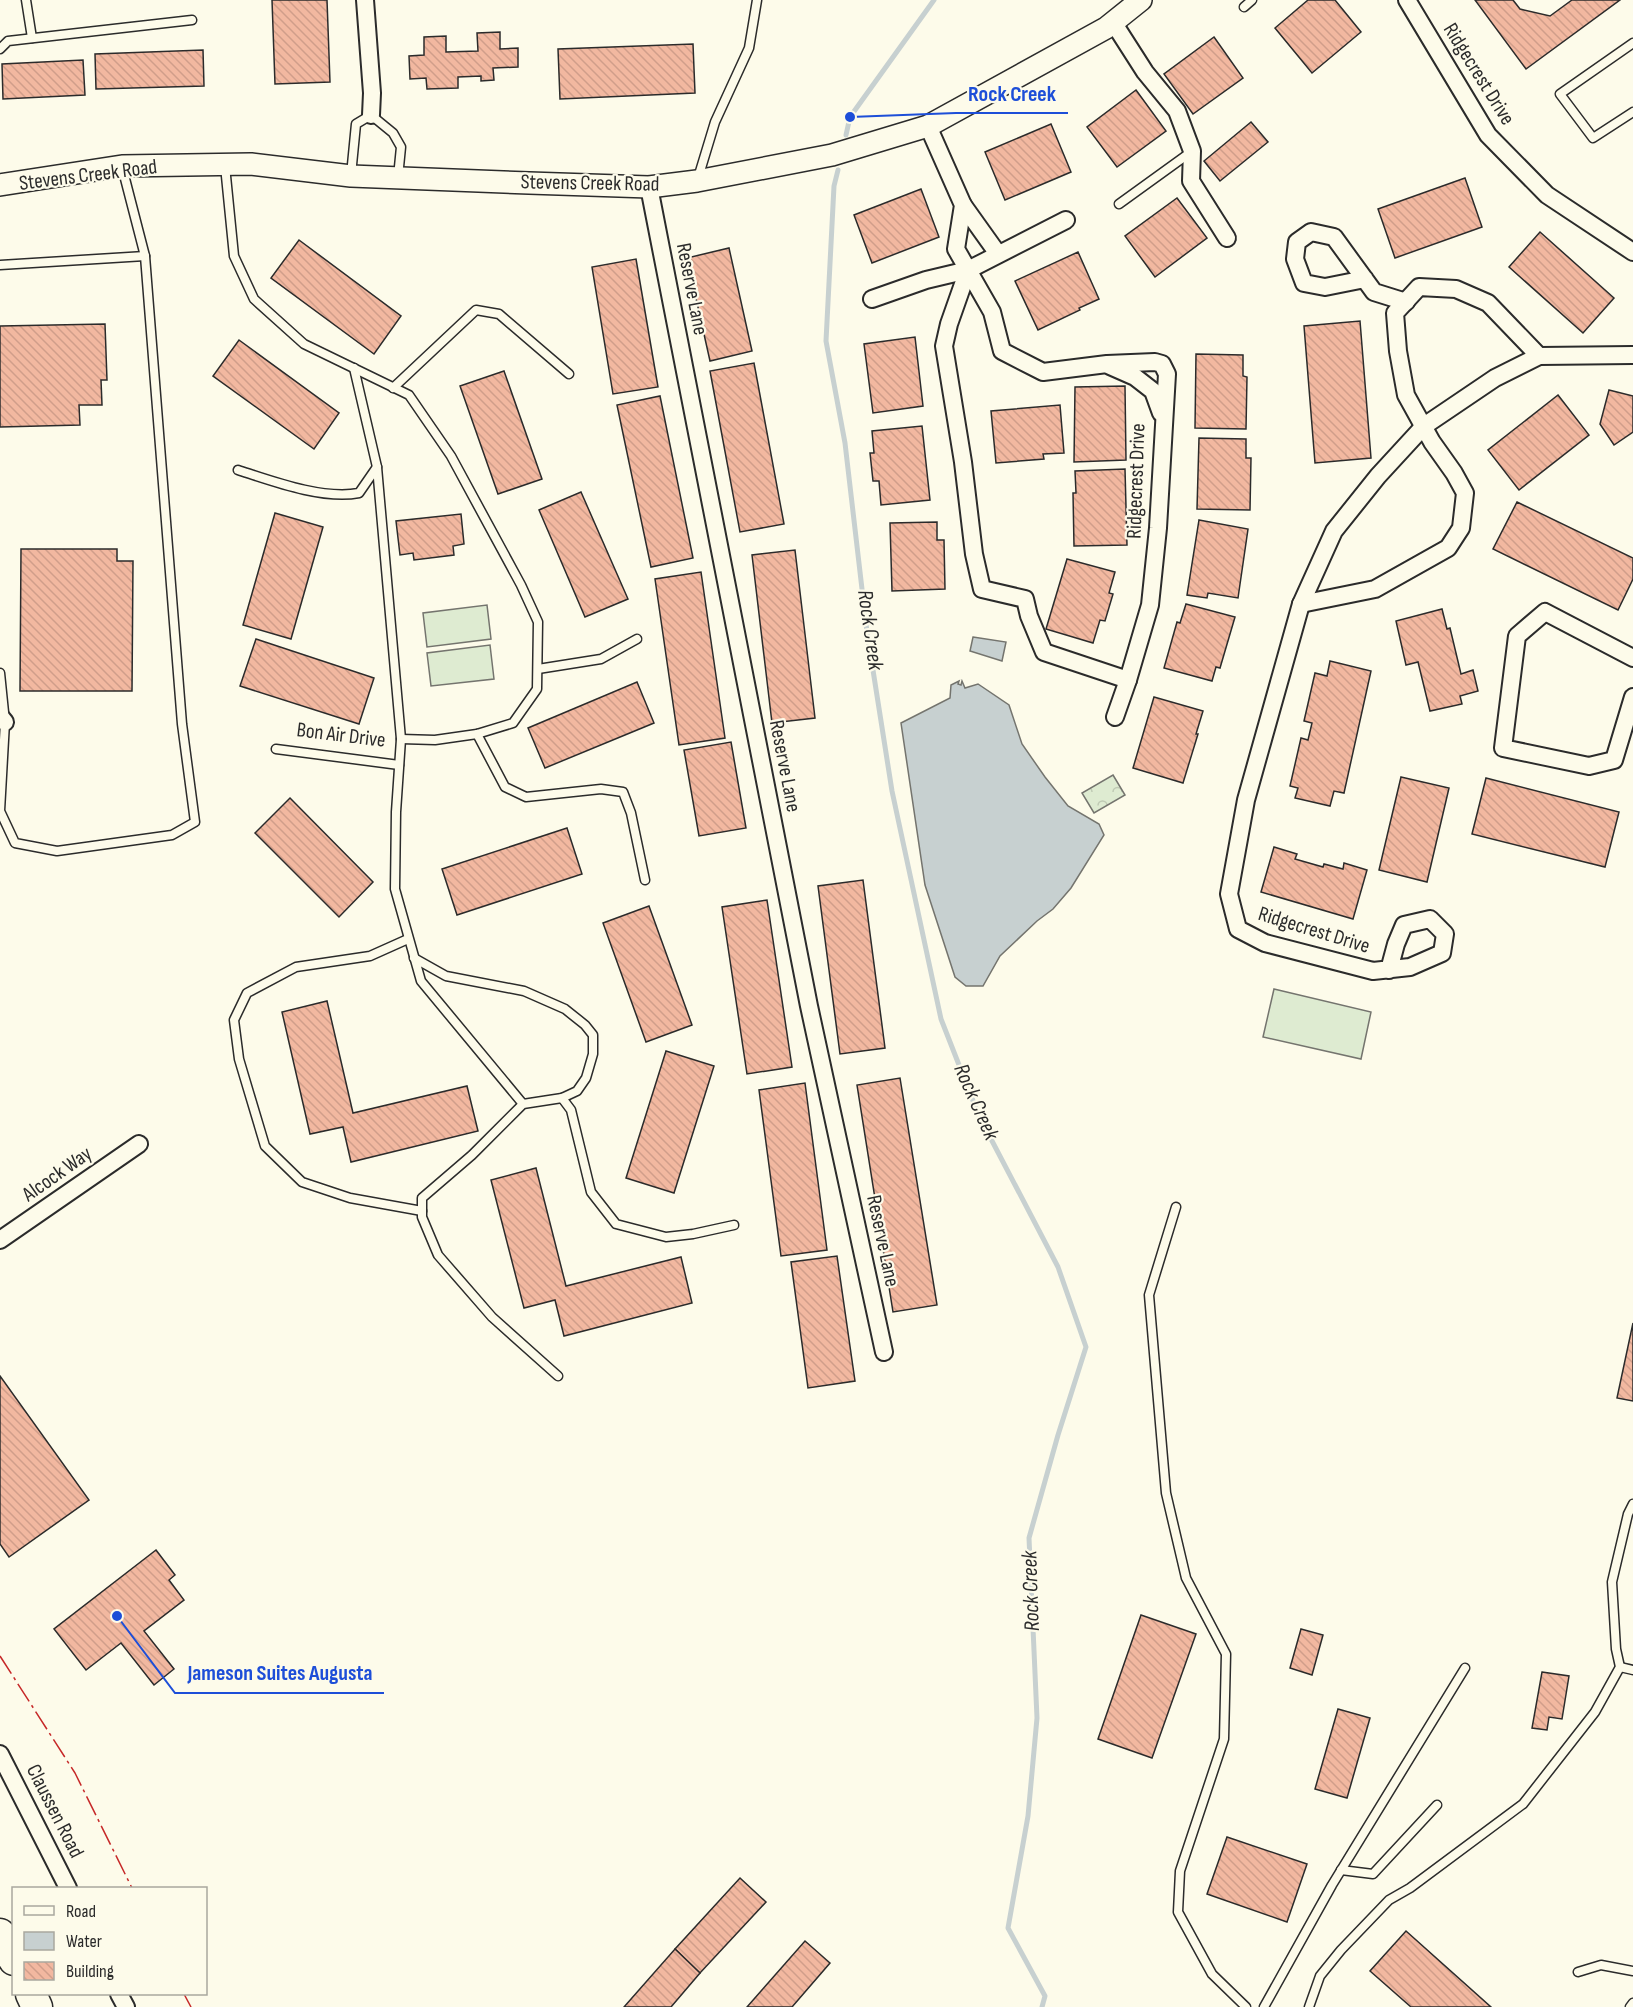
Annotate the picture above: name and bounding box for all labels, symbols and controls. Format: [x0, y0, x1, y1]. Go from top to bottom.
street label: Ridgecrest Drive [1438, 18, 1520, 130]
callout: Rock Creek [956, 73, 1068, 113]
text: Rock Creek [968, 81, 1057, 108]
street label: Stevens Creek Road [18, 154, 158, 196]
street label: Stevens Creek Road [520, 169, 660, 197]
street label: Reserve Lane [671, 241, 713, 337]
street label: Ridgecrest Drive [1121, 423, 1151, 539]
water label: Rock Creek [851, 588, 889, 673]
street label: Bon Air Drive [295, 717, 387, 753]
street label: Reserve Lane [764, 718, 806, 814]
street label: Ridgecrest Drive [1255, 901, 1373, 959]
water label: Rock Creek [947, 1060, 1005, 1145]
street label: Alcock Way [17, 1141, 97, 1208]
street label: Reserve Lane [861, 1193, 905, 1289]
water label: Rock Creek [1016, 1550, 1046, 1632]
callout: Jameson Suites Augusta [175, 1653, 384, 1693]
text: Jameson Suites Augusta [186, 1660, 373, 1687]
street label: Claussen Road [21, 1760, 89, 1862]
legend [12, 1887, 207, 1995]
text: Road [66, 1901, 96, 1922]
text: Water [66, 1931, 102, 1952]
text: Building [66, 1961, 114, 1982]

